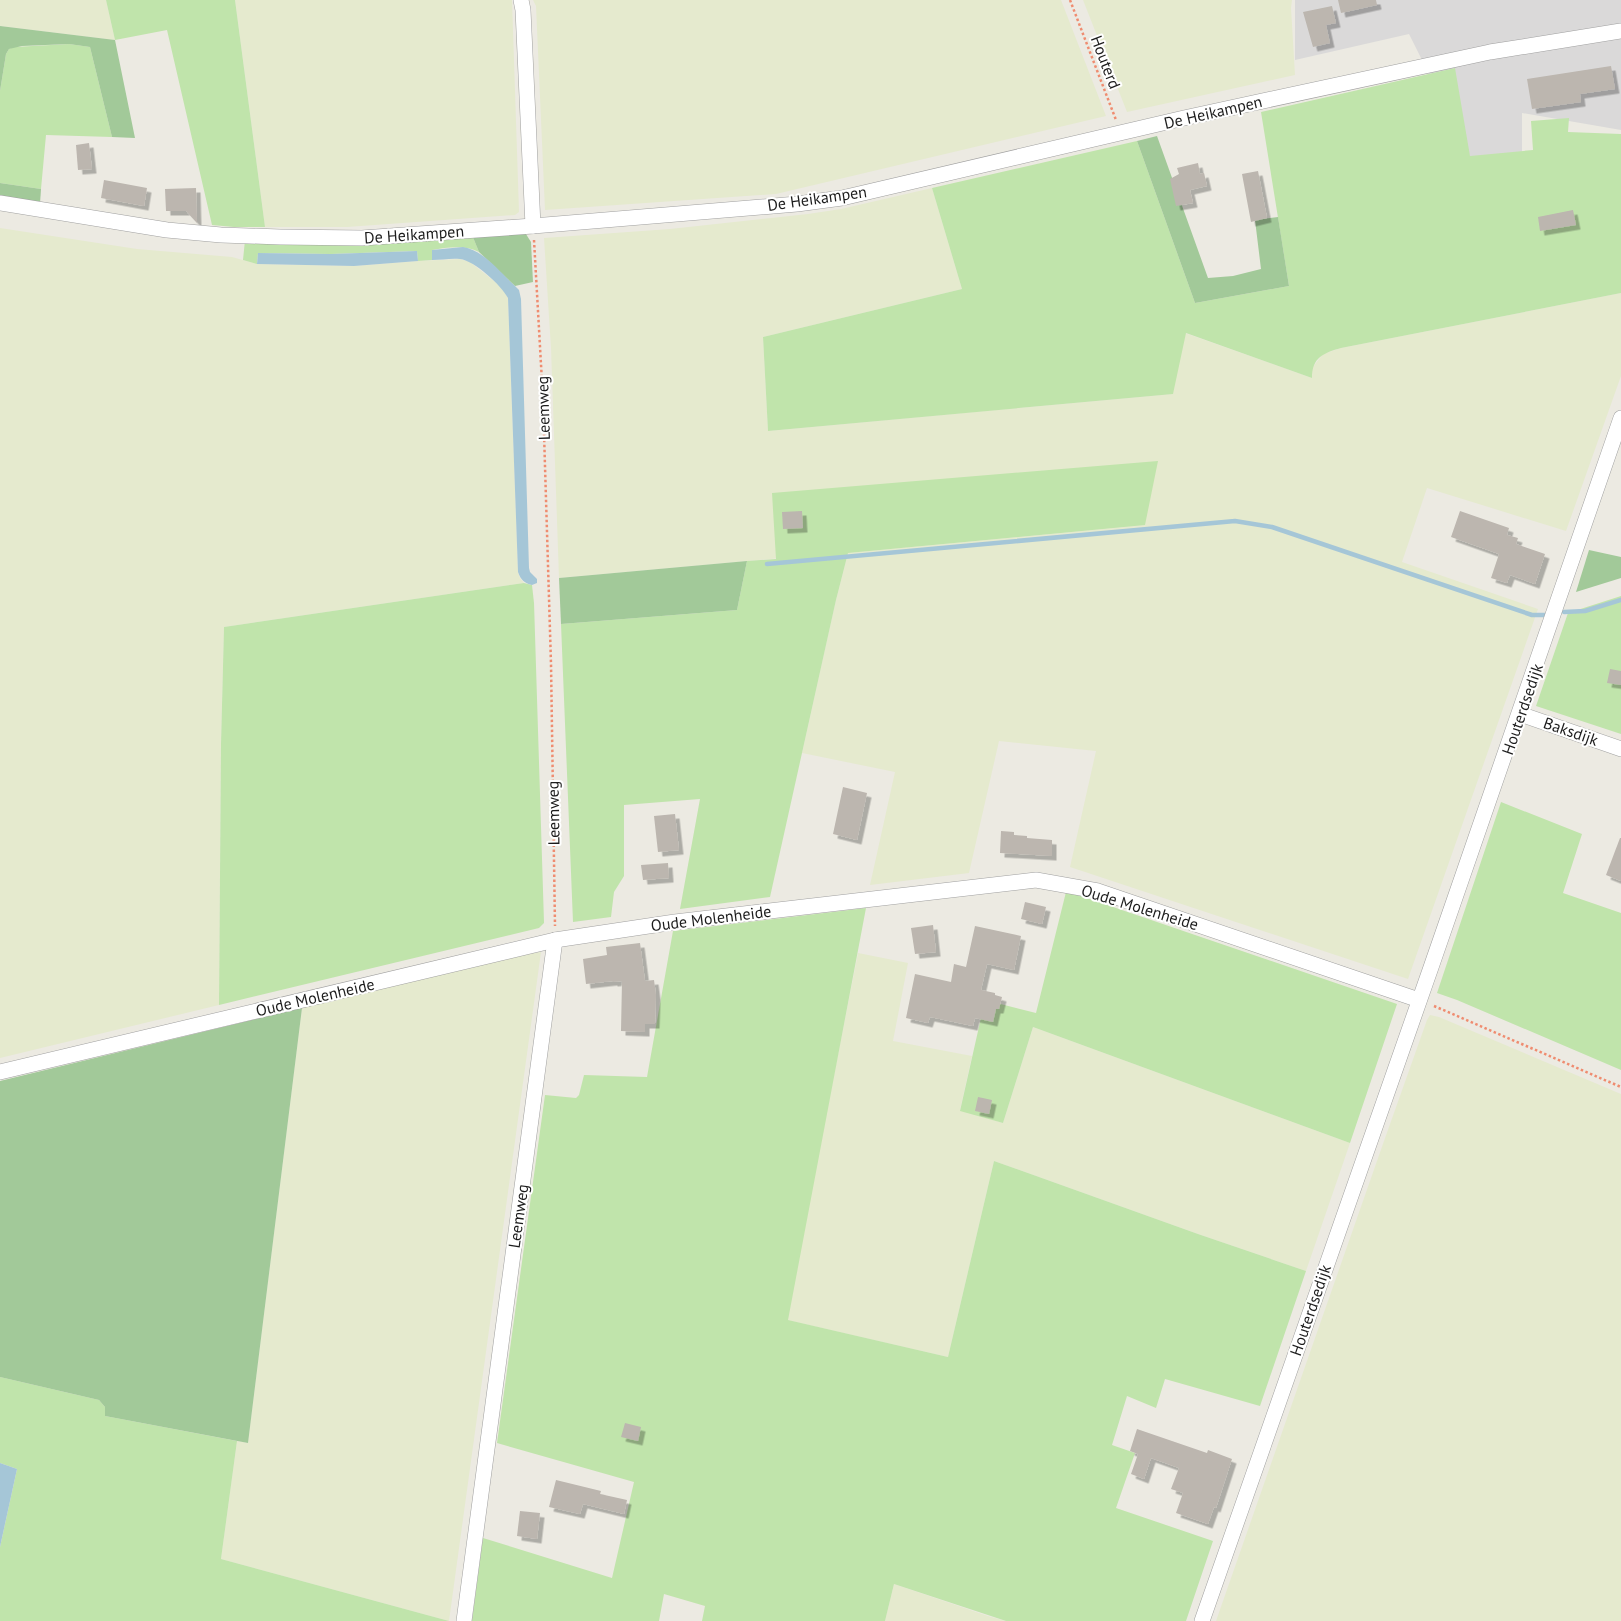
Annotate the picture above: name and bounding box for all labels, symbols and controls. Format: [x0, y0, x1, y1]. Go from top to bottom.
street label: Houterd [1087, 33, 1125, 91]
street label: De Heikampen [1162, 91, 1264, 133]
street label: De Heikampen [766, 181, 868, 215]
street label: De Heikampen [363, 221, 465, 247]
street label: Leemweg [532, 375, 554, 441]
street label: Houterdsedijk [1497, 660, 1547, 757]
street label: Baksdijk [1541, 712, 1601, 750]
street label: Leemweg [542, 781, 564, 845]
street label: Oude Molenheide [1079, 880, 1201, 934]
street label: Oude Molenheide [650, 901, 772, 935]
street label: Oude Molenheide [254, 974, 376, 1020]
street label: Leemweg [504, 1183, 532, 1249]
street label: Houterdsedijk [1285, 1261, 1335, 1358]

